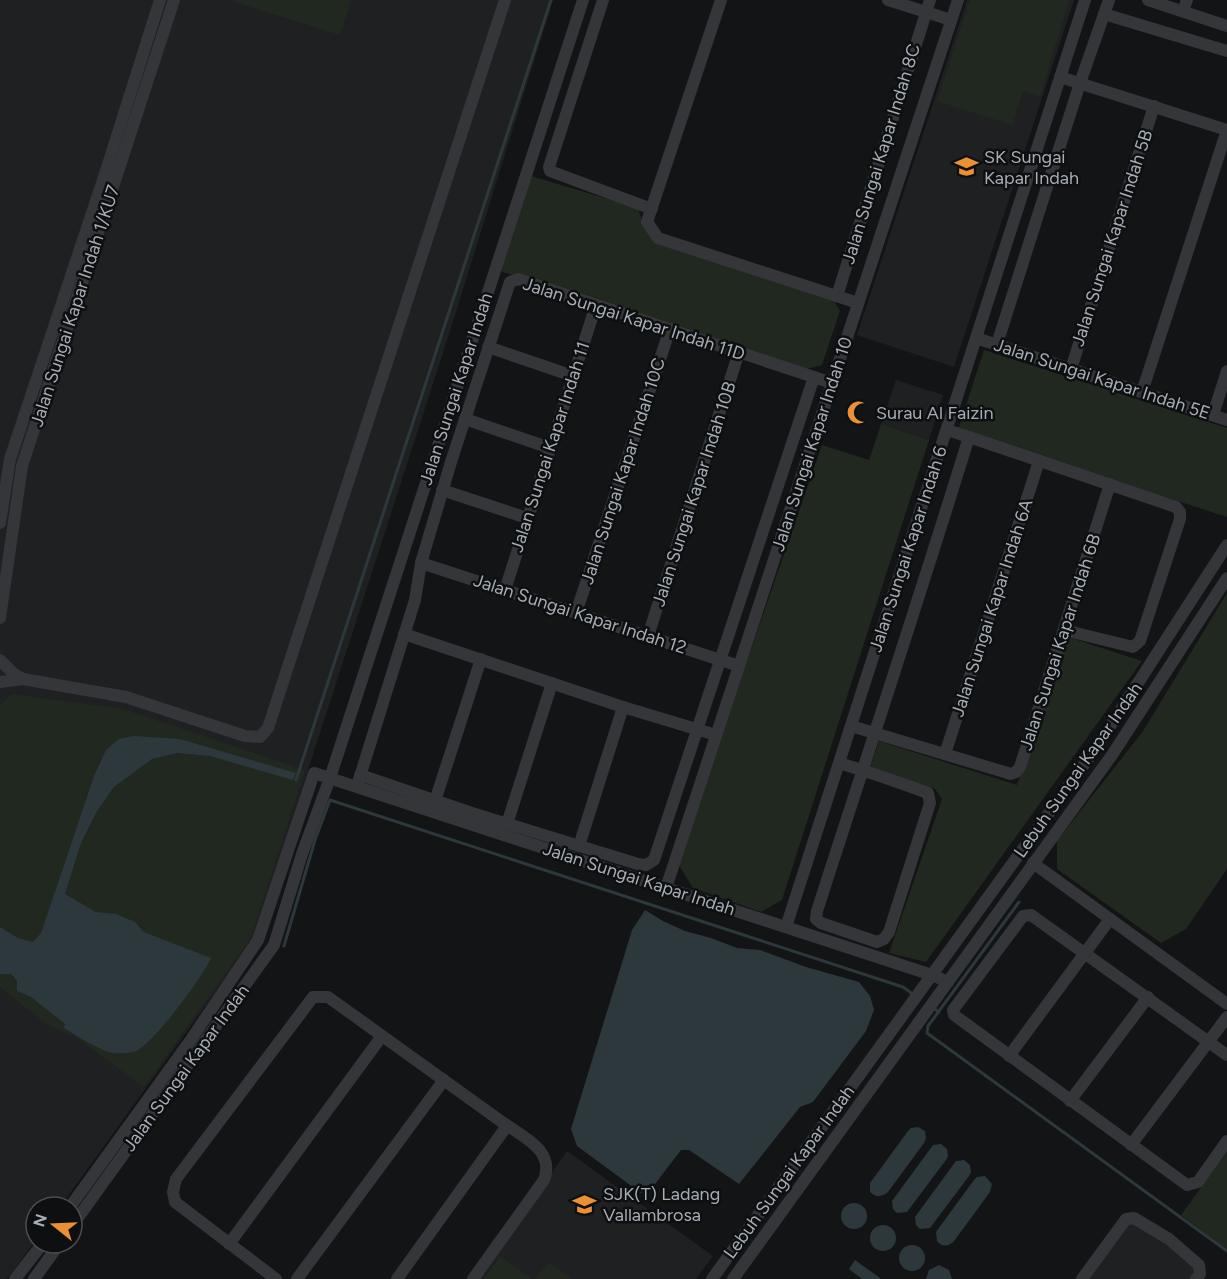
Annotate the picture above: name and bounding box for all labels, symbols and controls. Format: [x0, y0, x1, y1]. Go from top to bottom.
street label: Jalan Sungai Kapar Indah 8C [837, 41, 925, 267]
street label: Jalan Sungai Kapar Indah 5B [1067, 127, 1157, 349]
place label: SK Sungai Kapar Indah [984, 146, 1079, 189]
school or university icon: SK Sungai Kapar Indah [953, 154, 979, 180]
street label: Jalan Sungai Kapar Indah 1/KU7 [25, 182, 125, 430]
street label: Jalan Sungai Kapar Indah 11D [520, 273, 748, 365]
street label: Jalan Sungai Kapar Indah [415, 290, 497, 488]
street label: Jalan Sungai Kapar Indah 10 [767, 334, 857, 554]
street label: Jalan Sungai Kapar Indah 5E [991, 334, 1213, 424]
street label: Jalan Sungai Kapar Indah 11 [506, 339, 594, 555]
street label: Jalan Sungai Kapar Indah 10C [576, 355, 670, 587]
street label: Jalan Sungai Kapar Indah 10B [647, 379, 741, 609]
mosque icon: Surau Al Faizin [845, 400, 871, 426]
place label: Surau Al Faizin [876, 402, 994, 424]
street label: Jalan Sungai Kapar Indah 6 [864, 443, 952, 655]
street label: Jalan Sungai Kapar Indah 6A [946, 496, 1038, 720]
street label: Jalan Sungai Kapar Indah 6B [1015, 531, 1105, 753]
street label: Jalan Sungai Kapar Indah 12 [471, 569, 689, 659]
street label: Lebuh Sungai Kapar Indah [1009, 678, 1147, 862]
street label: Jalan Sungai Kapar Indah [540, 838, 738, 920]
street label: Jalan Sungai Kapar Indah [118, 980, 254, 1156]
street label: Lebuh Sungai Kapar Indah [719, 1081, 859, 1263]
place label: SJK(T) Ladang Vallambrosa [603, 1183, 720, 1226]
school or university icon: SJK(T) Ladang Vallambrosa [572, 1191, 598, 1217]
north arrow [24, 1195, 84, 1255]
text: N [29, 1212, 51, 1229]

